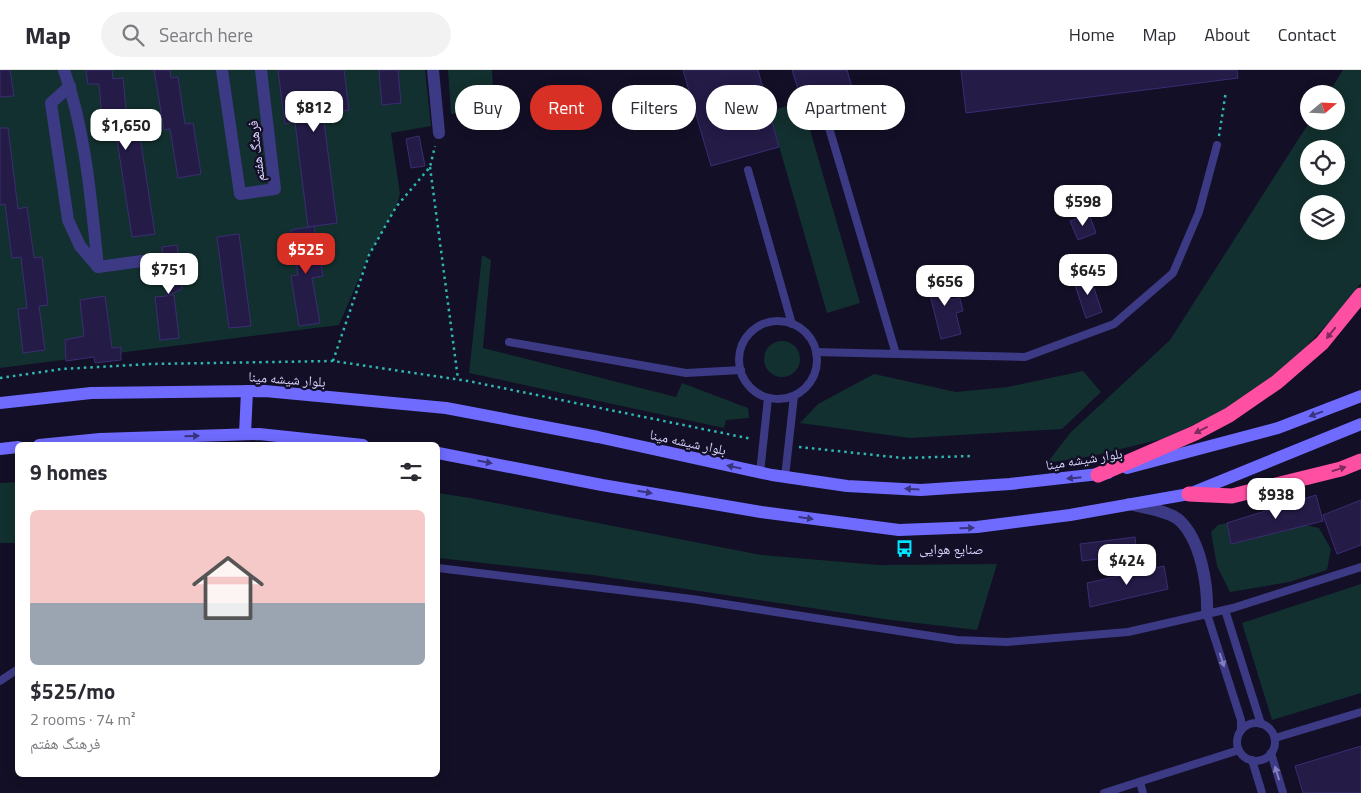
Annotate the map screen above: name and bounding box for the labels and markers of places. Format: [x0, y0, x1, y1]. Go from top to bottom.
pin: $812 [284, 90, 344, 133]
pin: $1,650 [85, 108, 167, 151]
pin: $598 [1053, 184, 1113, 227]
pin: $525 [276, 232, 336, 275]
pin: $751 [139, 252, 199, 295]
pin: $645 [1058, 254, 1118, 296]
pin: $656 [915, 264, 975, 307]
pin: $938 [1246, 478, 1306, 520]
place label: صنایع هوایی [919, 538, 984, 559]
bus stop icon: صنایع هوایی [895, 539, 915, 559]
pin: $424 [1097, 544, 1157, 586]

